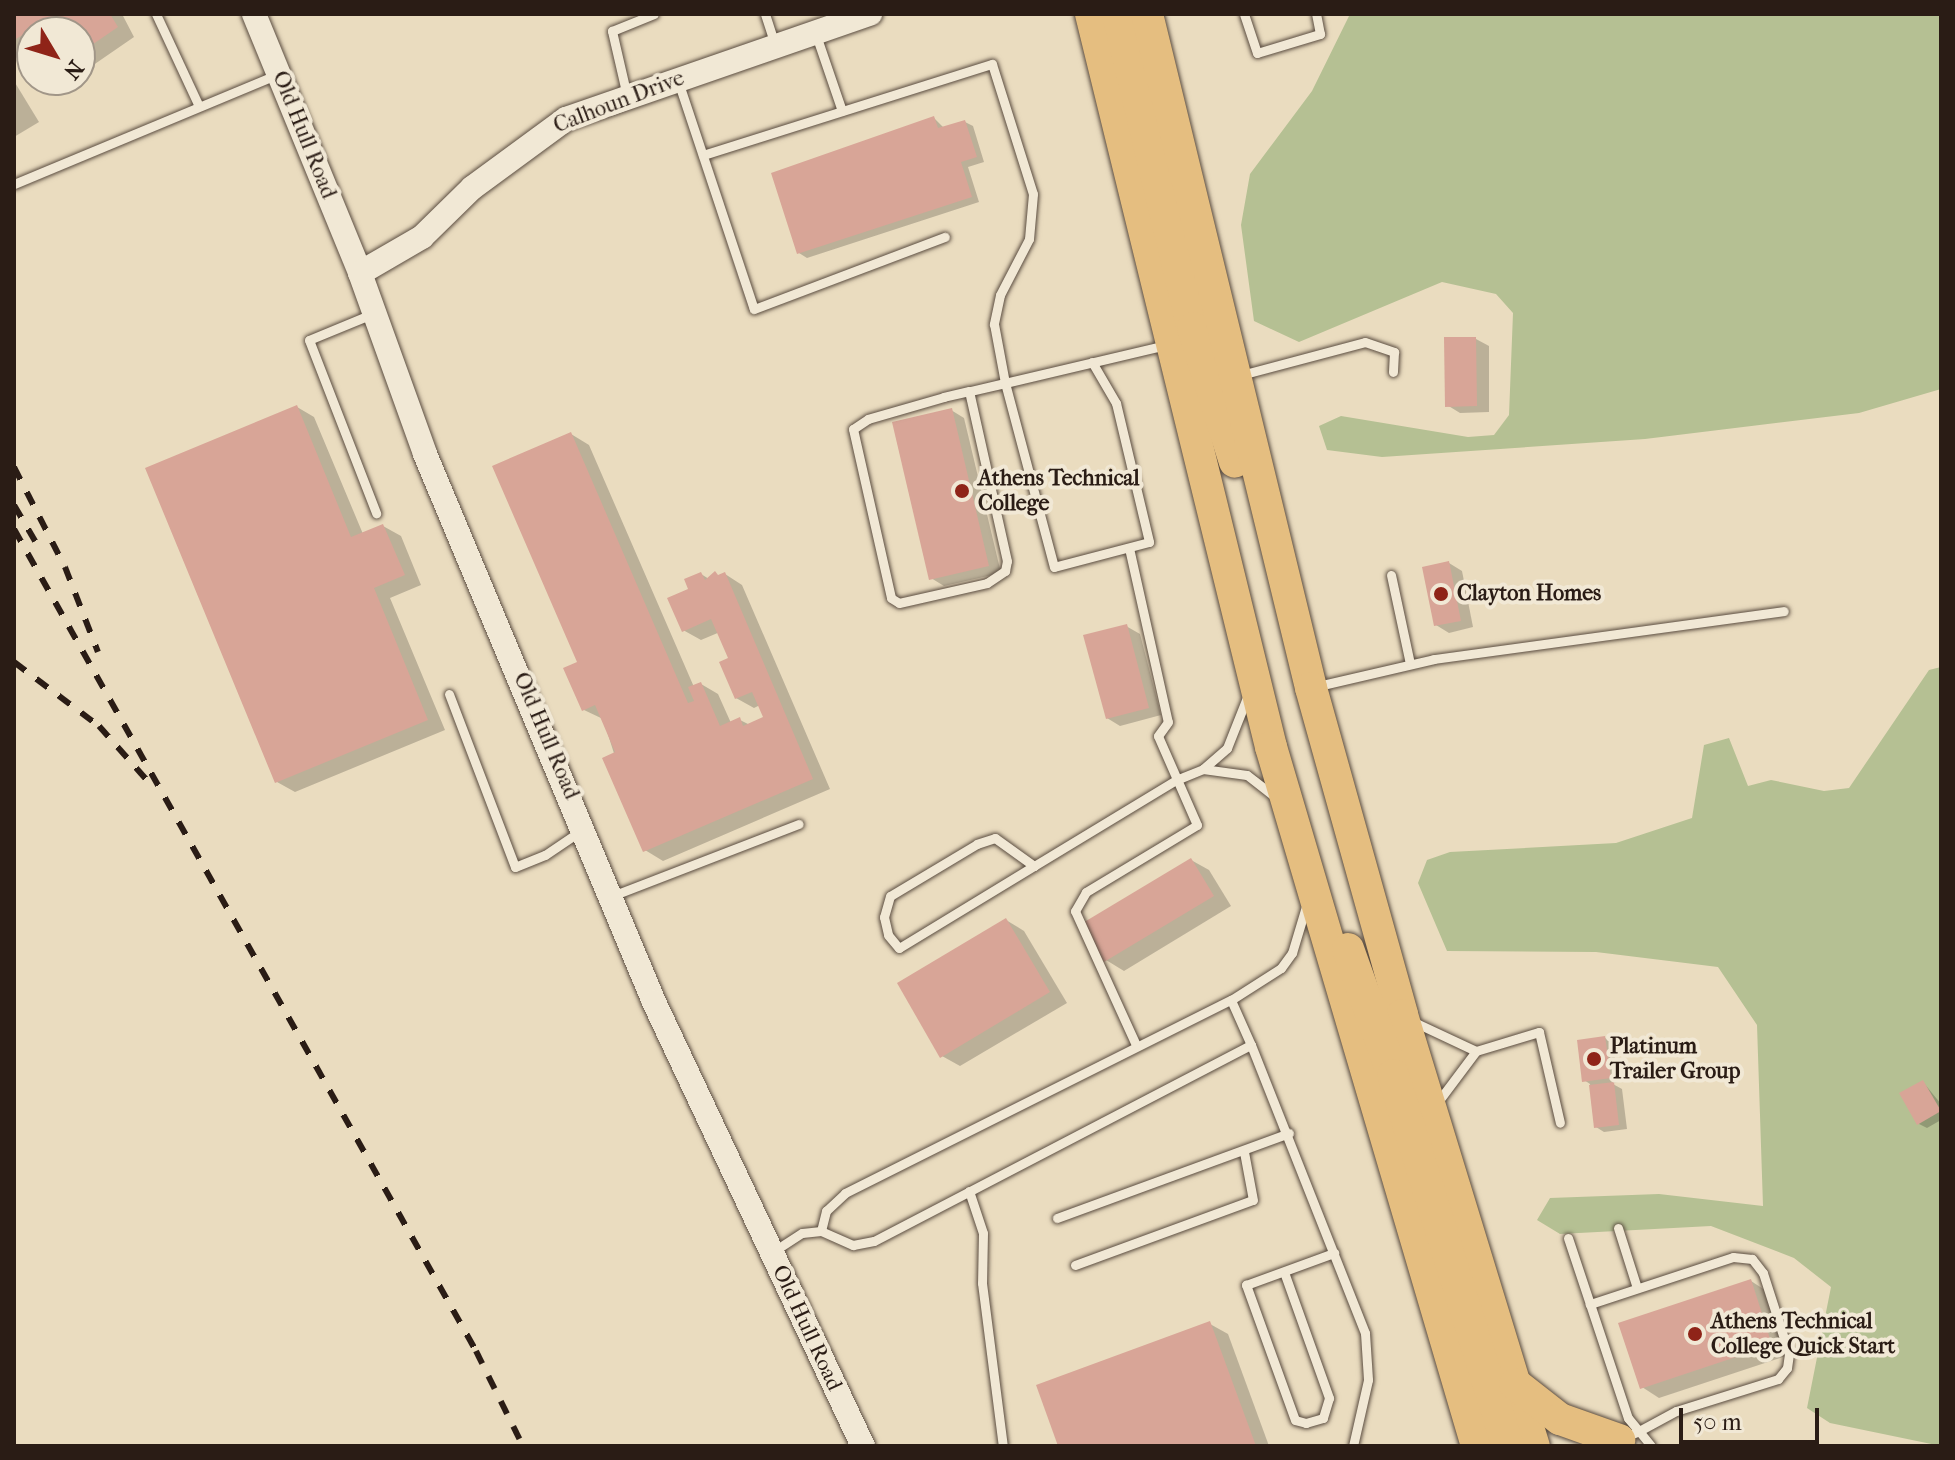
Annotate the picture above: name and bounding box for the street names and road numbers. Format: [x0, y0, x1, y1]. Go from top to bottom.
street label: Calhoun Drive [550, 65, 688, 139]
street label: Old Hull Road [266, 67, 342, 203]
street label: Old Hull Road [507, 668, 585, 804]
street label: Old Hull Road [766, 1261, 848, 1395]

